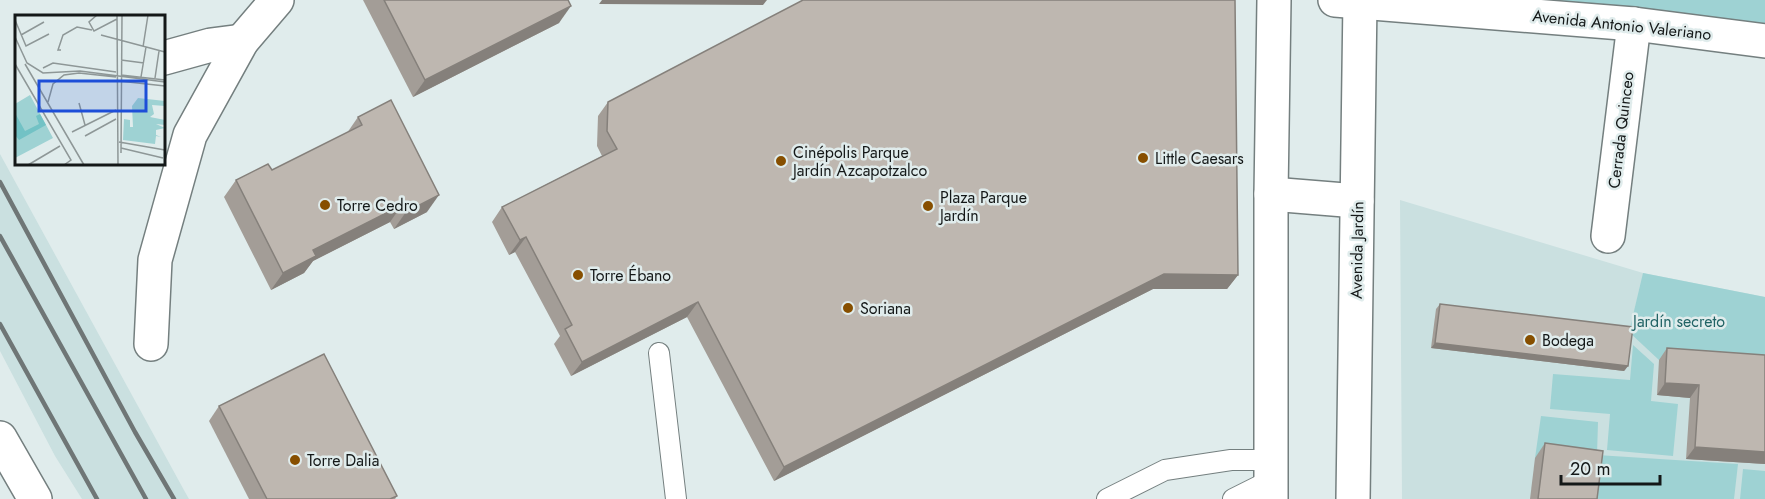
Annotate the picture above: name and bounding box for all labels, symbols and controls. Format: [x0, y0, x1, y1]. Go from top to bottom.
street label: Avenida Antonio Valeriano [1531, 4, 1713, 46]
inset map [15, 15, 165, 165]
street label: Cerrada Quinceo [1602, 70, 1640, 190]
place label: Cinépolis Parque Jardín Azcapotzalco [791, 141, 927, 182]
place label: Little Caesars [1155, 147, 1244, 170]
marker: Little Caesars [1136, 151, 1150, 165]
marker: Cinépolis Parque Jardín Azcapotzalco [774, 154, 788, 168]
place label: Plaza Parque Jardín [938, 186, 1027, 227]
place label: Torre Cedro [337, 194, 418, 217]
marker: Torre Cedro [318, 198, 332, 212]
marker: Plaza Parque Jardín [921, 199, 935, 213]
street label: Avenida Jardín [1345, 201, 1369, 299]
place label: Torre Ébano [590, 264, 671, 287]
marker: Torre Ébano [571, 268, 585, 282]
place label: Soriana [860, 297, 911, 320]
marker: Soriana [841, 301, 855, 315]
park label: Jardín secreto [1631, 310, 1725, 333]
place label: Bodega [1542, 329, 1594, 352]
marker: Bodega [1523, 333, 1537, 347]
scale bar [1561, 448, 1660, 486]
place label: Torre Dalia [307, 449, 379, 472]
marker: Torre Dalia [288, 453, 302, 467]
text: 20 m [1570, 456, 1610, 482]

